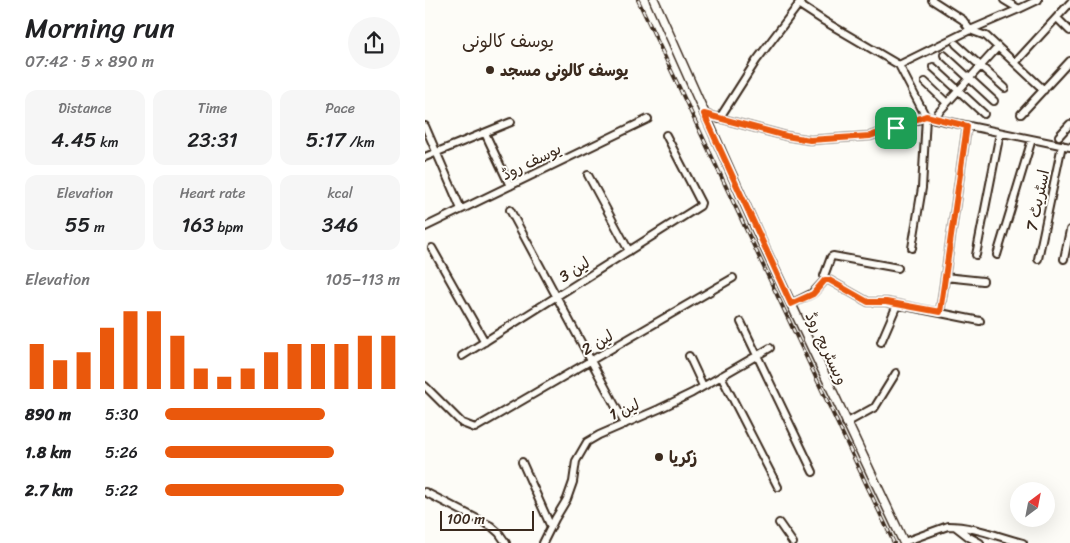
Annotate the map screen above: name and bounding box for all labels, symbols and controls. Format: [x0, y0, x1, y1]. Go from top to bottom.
text: Morning run [25, 3, 175, 52]
button: share [348, 17, 400, 69]
district label: یوسف کالونی [462, 25, 554, 57]
text: 07:42 · 5 × 890 m [25, 47, 154, 76]
place label: یوسف کالونی مسجد [500, 56, 629, 85]
marker: یوسف کالونی مسجد [484, 64, 496, 76]
text: Distance [58, 96, 111, 121]
text: Time [198, 96, 227, 121]
text: Pace [325, 96, 355, 121]
pin [875, 107, 917, 149]
icon: arrive [882, 114, 910, 142]
text: 4.45 [51, 121, 97, 159]
text: 23:31 [187, 121, 238, 159]
text: 5:17 [306, 121, 346, 159]
text: km [97, 130, 118, 155]
text: /km [346, 130, 375, 155]
street label: یوسف روڈ [496, 134, 566, 189]
street label: اسٹریٹ 7 [1017, 167, 1058, 234]
text: Elevation [56, 181, 113, 206]
text: Heart rate [180, 181, 245, 206]
text: kcal [327, 181, 353, 206]
text: 55 [65, 206, 90, 244]
text: 163 [182, 206, 214, 244]
text: 346 [322, 206, 358, 244]
text: m [90, 215, 105, 240]
text: bpm [214, 215, 243, 240]
street label: لین 3 [553, 248, 596, 290]
text: Elevation [25, 265, 90, 294]
text: 105–113 m [325, 265, 400, 294]
street label: ویسٹریج روڈ [797, 306, 856, 390]
street label: لین 2 [576, 322, 619, 363]
street label: لین 1 [604, 390, 644, 429]
text: 890 m [25, 400, 71, 429]
text: 5:30 [105, 400, 139, 429]
text: 1.8 km [25, 438, 71, 467]
text: 5:26 [105, 438, 138, 467]
place label: زکریا [669, 443, 697, 472]
marker: زکریا [653, 451, 665, 463]
text: 2.7 km [25, 476, 73, 505]
text: 5:22 [105, 476, 138, 505]
north arrow [1010, 482, 1055, 528]
map controls [1010, 482, 1055, 527]
text: 100 m [447, 507, 485, 532]
scale bar [440, 508, 534, 531]

